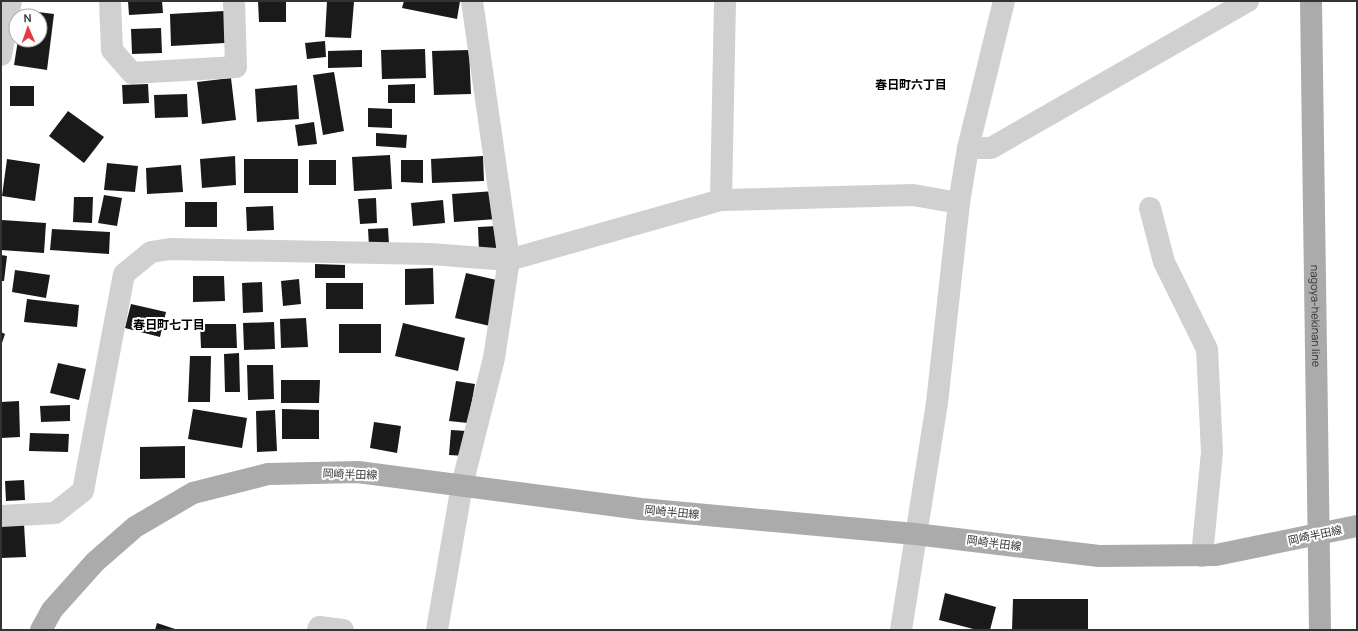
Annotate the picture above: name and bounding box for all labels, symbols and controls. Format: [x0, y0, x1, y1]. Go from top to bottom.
north arrow [8, 8, 48, 48]
text: N [23, 10, 32, 25]
district label: 春日町六丁目 [875, 76, 947, 93]
street label: nagoya-hekinan line [1308, 265, 1324, 368]
district label: 春日町七丁目 [133, 316, 205, 333]
street label: 岡崎半田線 [322, 465, 378, 482]
street label: 岡崎半田線 [644, 502, 700, 521]
street label: 岡崎半田線 [1286, 521, 1343, 548]
street label: 岡崎半田線 [966, 532, 1022, 553]

